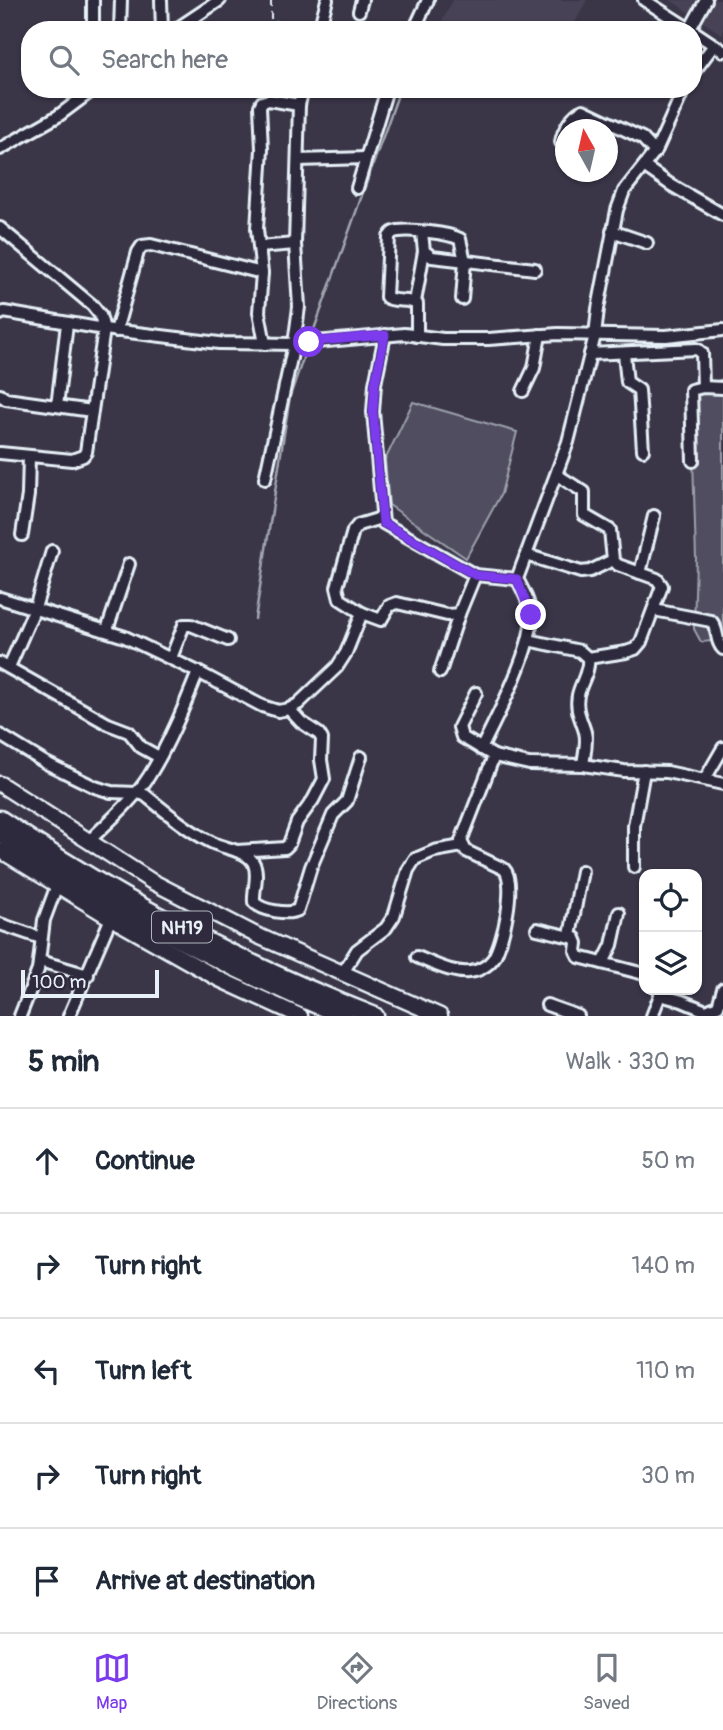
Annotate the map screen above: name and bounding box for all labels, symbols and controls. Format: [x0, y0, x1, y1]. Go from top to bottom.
search box [21, 21, 702, 98]
icon: search [45, 41, 83, 79]
text: Search here [101, 44, 228, 76]
north arrow [555, 119, 618, 182]
route start [293, 326, 324, 357]
route end [515, 599, 546, 630]
map controls [639, 869, 702, 995]
button: locate [639, 869, 702, 932]
road number: NH19 [152, 911, 212, 942]
button: layers [639, 932, 702, 995]
scale bar [21, 967, 159, 999]
text: 100 m [32, 970, 86, 994]
text: 5 min [28, 1043, 99, 1080]
text: Walk · 330 m [565, 1047, 695, 1076]
icon: ahead [28, 1142, 66, 1180]
text: Continue [95, 1145, 195, 1177]
text: 50 m [641, 1146, 695, 1175]
icon: right [28, 1247, 66, 1285]
text: Turn right [95, 1250, 201, 1282]
text: 140 m [632, 1251, 695, 1280]
icon: left [28, 1352, 66, 1390]
text: Turn left [95, 1355, 191, 1387]
text: 110 m [636, 1356, 695, 1385]
icon: right [28, 1457, 66, 1495]
text: Turn right [95, 1460, 201, 1492]
text: 30 m [641, 1461, 695, 1490]
icon: arrive [28, 1562, 66, 1600]
text: Arrive at destination [95, 1565, 315, 1597]
tab: Map [93, 1649, 131, 1715]
tab: Directions [317, 1649, 397, 1715]
tab: Saved [583, 1649, 630, 1715]

